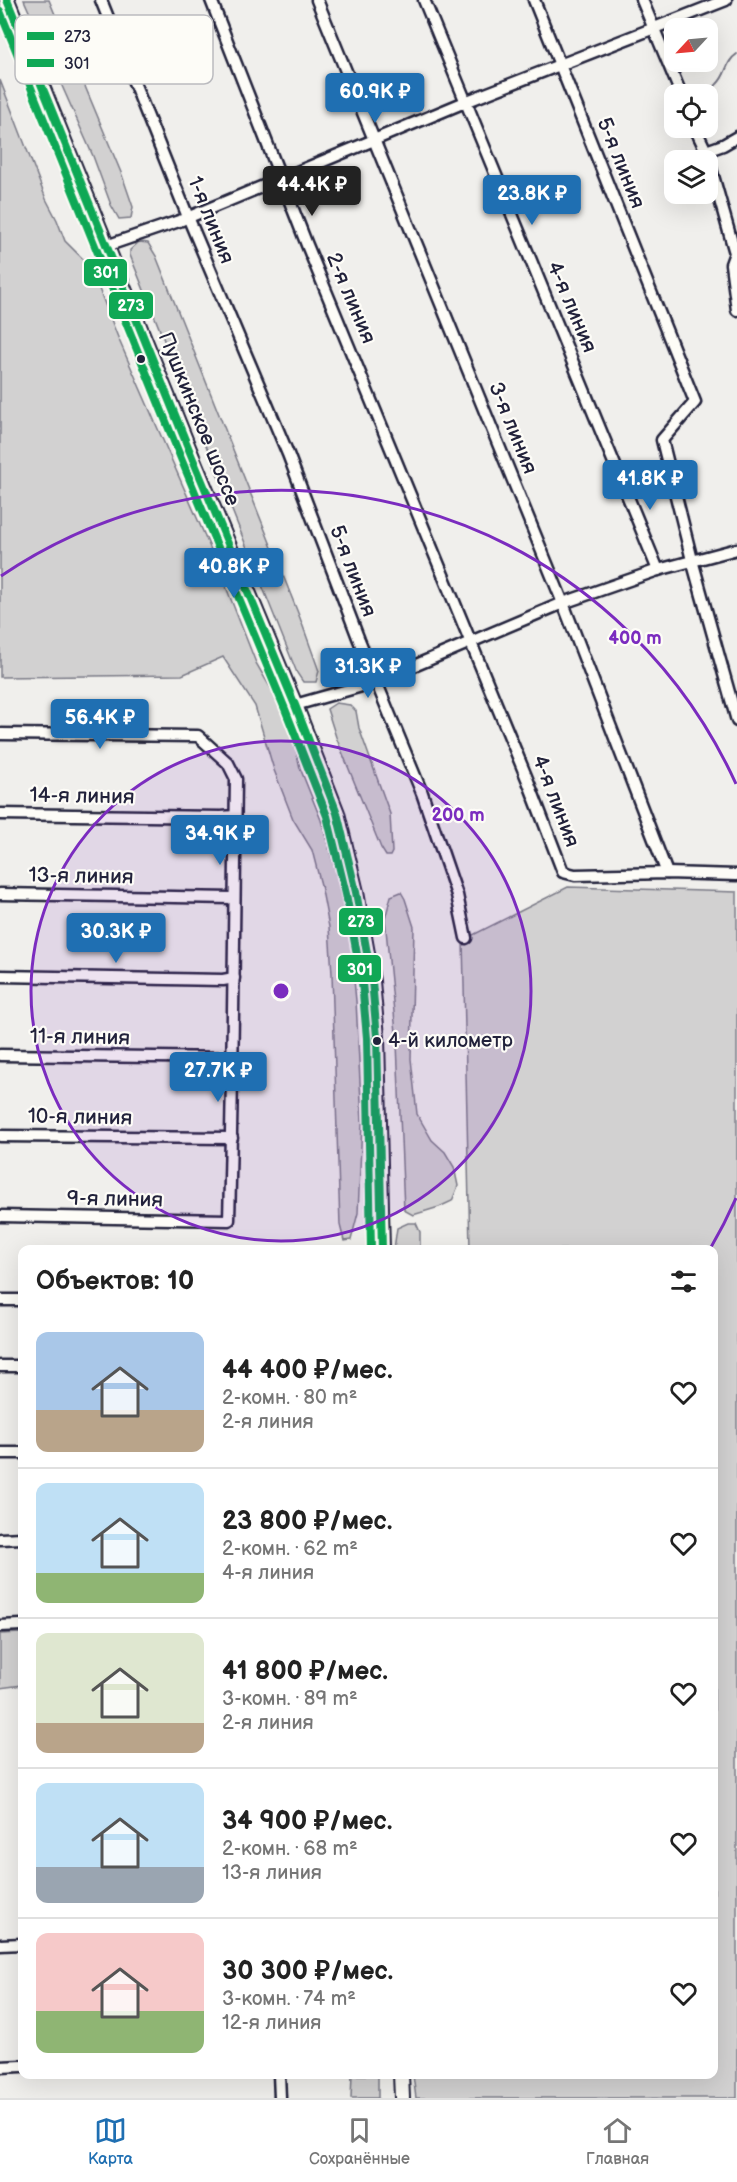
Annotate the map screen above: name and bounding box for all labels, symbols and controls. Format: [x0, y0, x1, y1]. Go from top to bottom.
legend [15, 15, 213, 84]
north arrow [664, 18, 718, 72]
map controls [664, 18, 718, 204]
text: 273 [64, 28, 91, 47]
text: 301 [64, 55, 89, 74]
pin: 60.9K ₽ [320, 73, 430, 124]
text: 60.9K ₽ [339, 80, 411, 104]
button: locate [664, 84, 718, 138]
street label: 5-я линия [591, 114, 651, 212]
button: layers [664, 150, 718, 204]
pin: 44.4K ₽ [257, 166, 367, 217]
street label: 1-я линия [182, 173, 240, 267]
text: 44.4K ₽ [277, 173, 347, 197]
pin: 23.8K ₽ [477, 175, 587, 226]
text: 23.8K ₽ [497, 182, 567, 206]
street label: 2-я линия [321, 249, 381, 347]
line badge: 301 [83, 258, 128, 287]
street label: 4-я линия [542, 258, 602, 356]
text: 301 [93, 264, 119, 283]
line badge: 273 [108, 291, 154, 320]
text: 273 [117, 297, 145, 316]
street label: Пушкинское шоссе [153, 328, 245, 510]
unlabelled marker [135, 353, 147, 365]
street label: 3-я линия [483, 378, 543, 478]
pin: 41.8K ₽ [595, 460, 705, 511]
text: 41.8K ₽ [617, 467, 683, 491]
street label: 5-я линия [324, 522, 382, 620]
pin: 40.8K ₽ [179, 548, 289, 599]
text: 40.8K ₽ [198, 555, 270, 579]
text: 400 m [608, 628, 662, 649]
pin: 31.3K ₽ [313, 648, 423, 699]
text: 31.3K ₽ [335, 655, 401, 679]
pin: 56.4K ₽ [45, 699, 155, 750]
text: 56.4K ₽ [65, 706, 135, 730]
street label: 4-я линия [527, 751, 585, 851]
street label: 14-я линия [29, 783, 135, 809]
text: 200 m [431, 805, 485, 826]
pin: 34.9K ₽ [165, 815, 275, 866]
text: 34.9K ₽ [185, 822, 255, 846]
street label: 13-я линия [28, 863, 134, 889]
line badge: 273 [338, 907, 384, 936]
pin: 30.3K ₽ [61, 913, 171, 964]
text: 273 [347, 913, 375, 932]
text: 30.3K ₽ [81, 920, 151, 944]
line badge: 301 [337, 954, 382, 983]
text: 301 [347, 961, 373, 980]
centre of rings [271, 981, 291, 1001]
street label: 11-я линия [30, 1024, 130, 1050]
place label: 4-й километр [388, 1029, 514, 1053]
marker: 4-й километр [371, 1035, 383, 1047]
pin: 27.7K ₽ [163, 1052, 273, 1103]
text: 27.7K ₽ [184, 1059, 252, 1083]
street label: 10-я линия [28, 1104, 132, 1130]
street label: 9-я линия [67, 1186, 163, 1212]
icon: filters [667, 1265, 700, 1298]
text: Объектов: 10 [36, 1266, 194, 1297]
text: 44 400 ₽/мес. [222, 1355, 393, 1386]
icon: home [84, 1356, 156, 1428]
icon: heart [667, 1376, 700, 1409]
text: 2-комн. · 80 m² [222, 1386, 357, 1410]
text: 2-я линия [222, 1410, 314, 1434]
text: 23 800 ₽/мес. [222, 1506, 392, 1537]
icon: home [84, 1507, 156, 1579]
icon: heart [667, 1527, 700, 1560]
text: 2-комн. · 62 m² [222, 1537, 358, 1561]
text: 4-я линия [222, 1561, 314, 1585]
text: 41 800 ₽/мес. [222, 1656, 388, 1687]
icon: home [84, 1657, 156, 1729]
icon: heart [667, 1677, 700, 1710]
text: 3-комн. · 89 m² [222, 1687, 358, 1711]
text: 2-я линия [222, 1711, 314, 1735]
text: 34 900 ₽/мес. [222, 1806, 392, 1837]
icon: home [84, 1807, 156, 1879]
icon: heart [667, 1827, 700, 1860]
text: 2-комн. · 68 m² [222, 1837, 358, 1861]
text: 13-я линия [222, 1861, 322, 1885]
text: 30 300 ₽/мес. [222, 1956, 393, 1987]
icon: home [84, 1957, 156, 2029]
icon: heart [667, 1977, 700, 2010]
text: 3-комн. · 74 m² [222, 1987, 356, 2011]
text: 12-я линия [222, 2011, 321, 2035]
tab: Карта [88, 2114, 133, 2169]
tab: Сохранённые [309, 2114, 410, 2169]
tab: Главная [586, 2114, 649, 2169]

